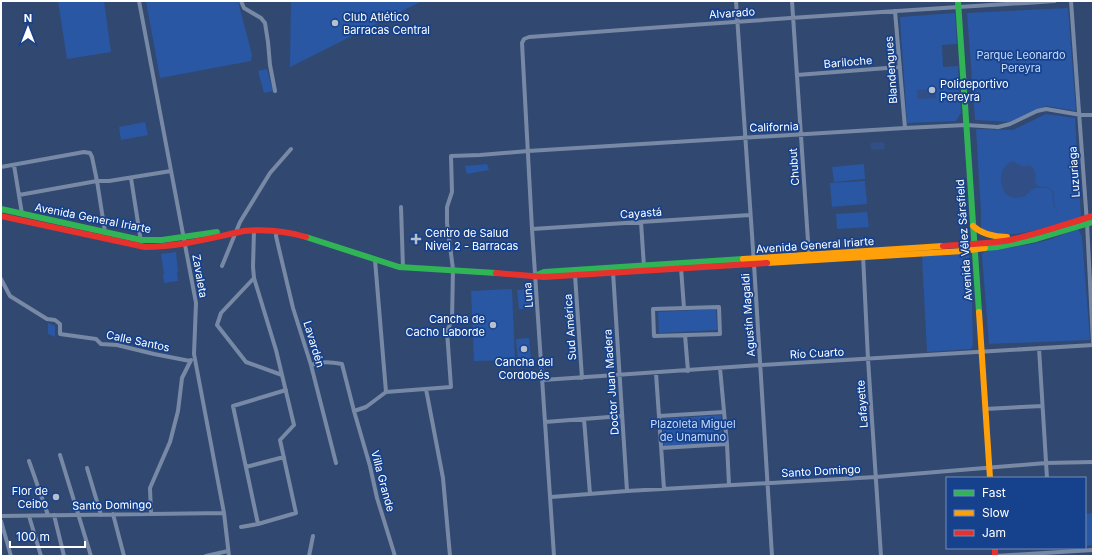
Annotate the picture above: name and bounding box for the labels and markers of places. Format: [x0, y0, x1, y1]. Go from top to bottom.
place label: Club Atlético Barracas Central [343, 10, 430, 37]
marker: Club Atlético Barracas Central [330, 18, 340, 28]
place label: Polideportivo Pereyra [940, 77, 1009, 104]
marker: Polideportivo Pereyra [927, 85, 937, 95]
place label: Centro de Salud Nivel 2 - Barracas [425, 226, 519, 253]
marker: Centro de Salud Nivel 2 - Barracas [410, 233, 422, 245]
place label: Cancha de Cacho Laborde [405, 312, 485, 339]
marker: Cancha de Cacho Laborde [488, 320, 498, 330]
marker: Cancha del Cordobés [519, 344, 529, 354]
place label: Cancha del Cordobés [495, 355, 553, 382]
place label: Flor de Ceibo [12, 484, 48, 511]
marker: Flor de Ceibo [51, 492, 61, 502]

